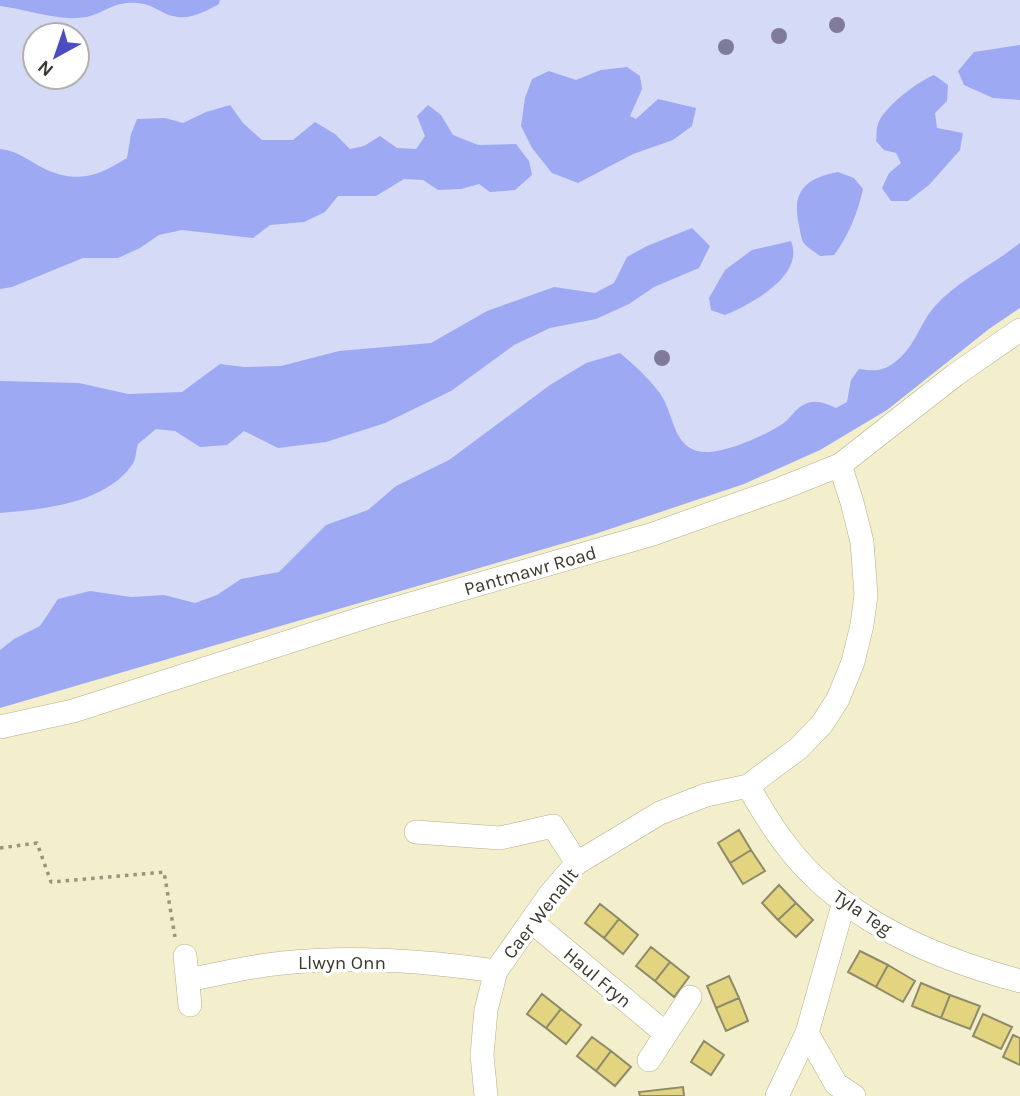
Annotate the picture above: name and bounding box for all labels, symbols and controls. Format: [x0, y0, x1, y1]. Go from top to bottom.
north arrow [21, 21, 91, 91]
text: N [33, 55, 58, 81]
street label: Pantmawr Road [462, 542, 599, 600]
street label: Caer Wenallt [499, 864, 583, 963]
street label: Tyla Teg [829, 885, 896, 940]
street label: Haul Fryn [559, 943, 636, 1012]
street label: Llwyn Onn [298, 952, 386, 974]

